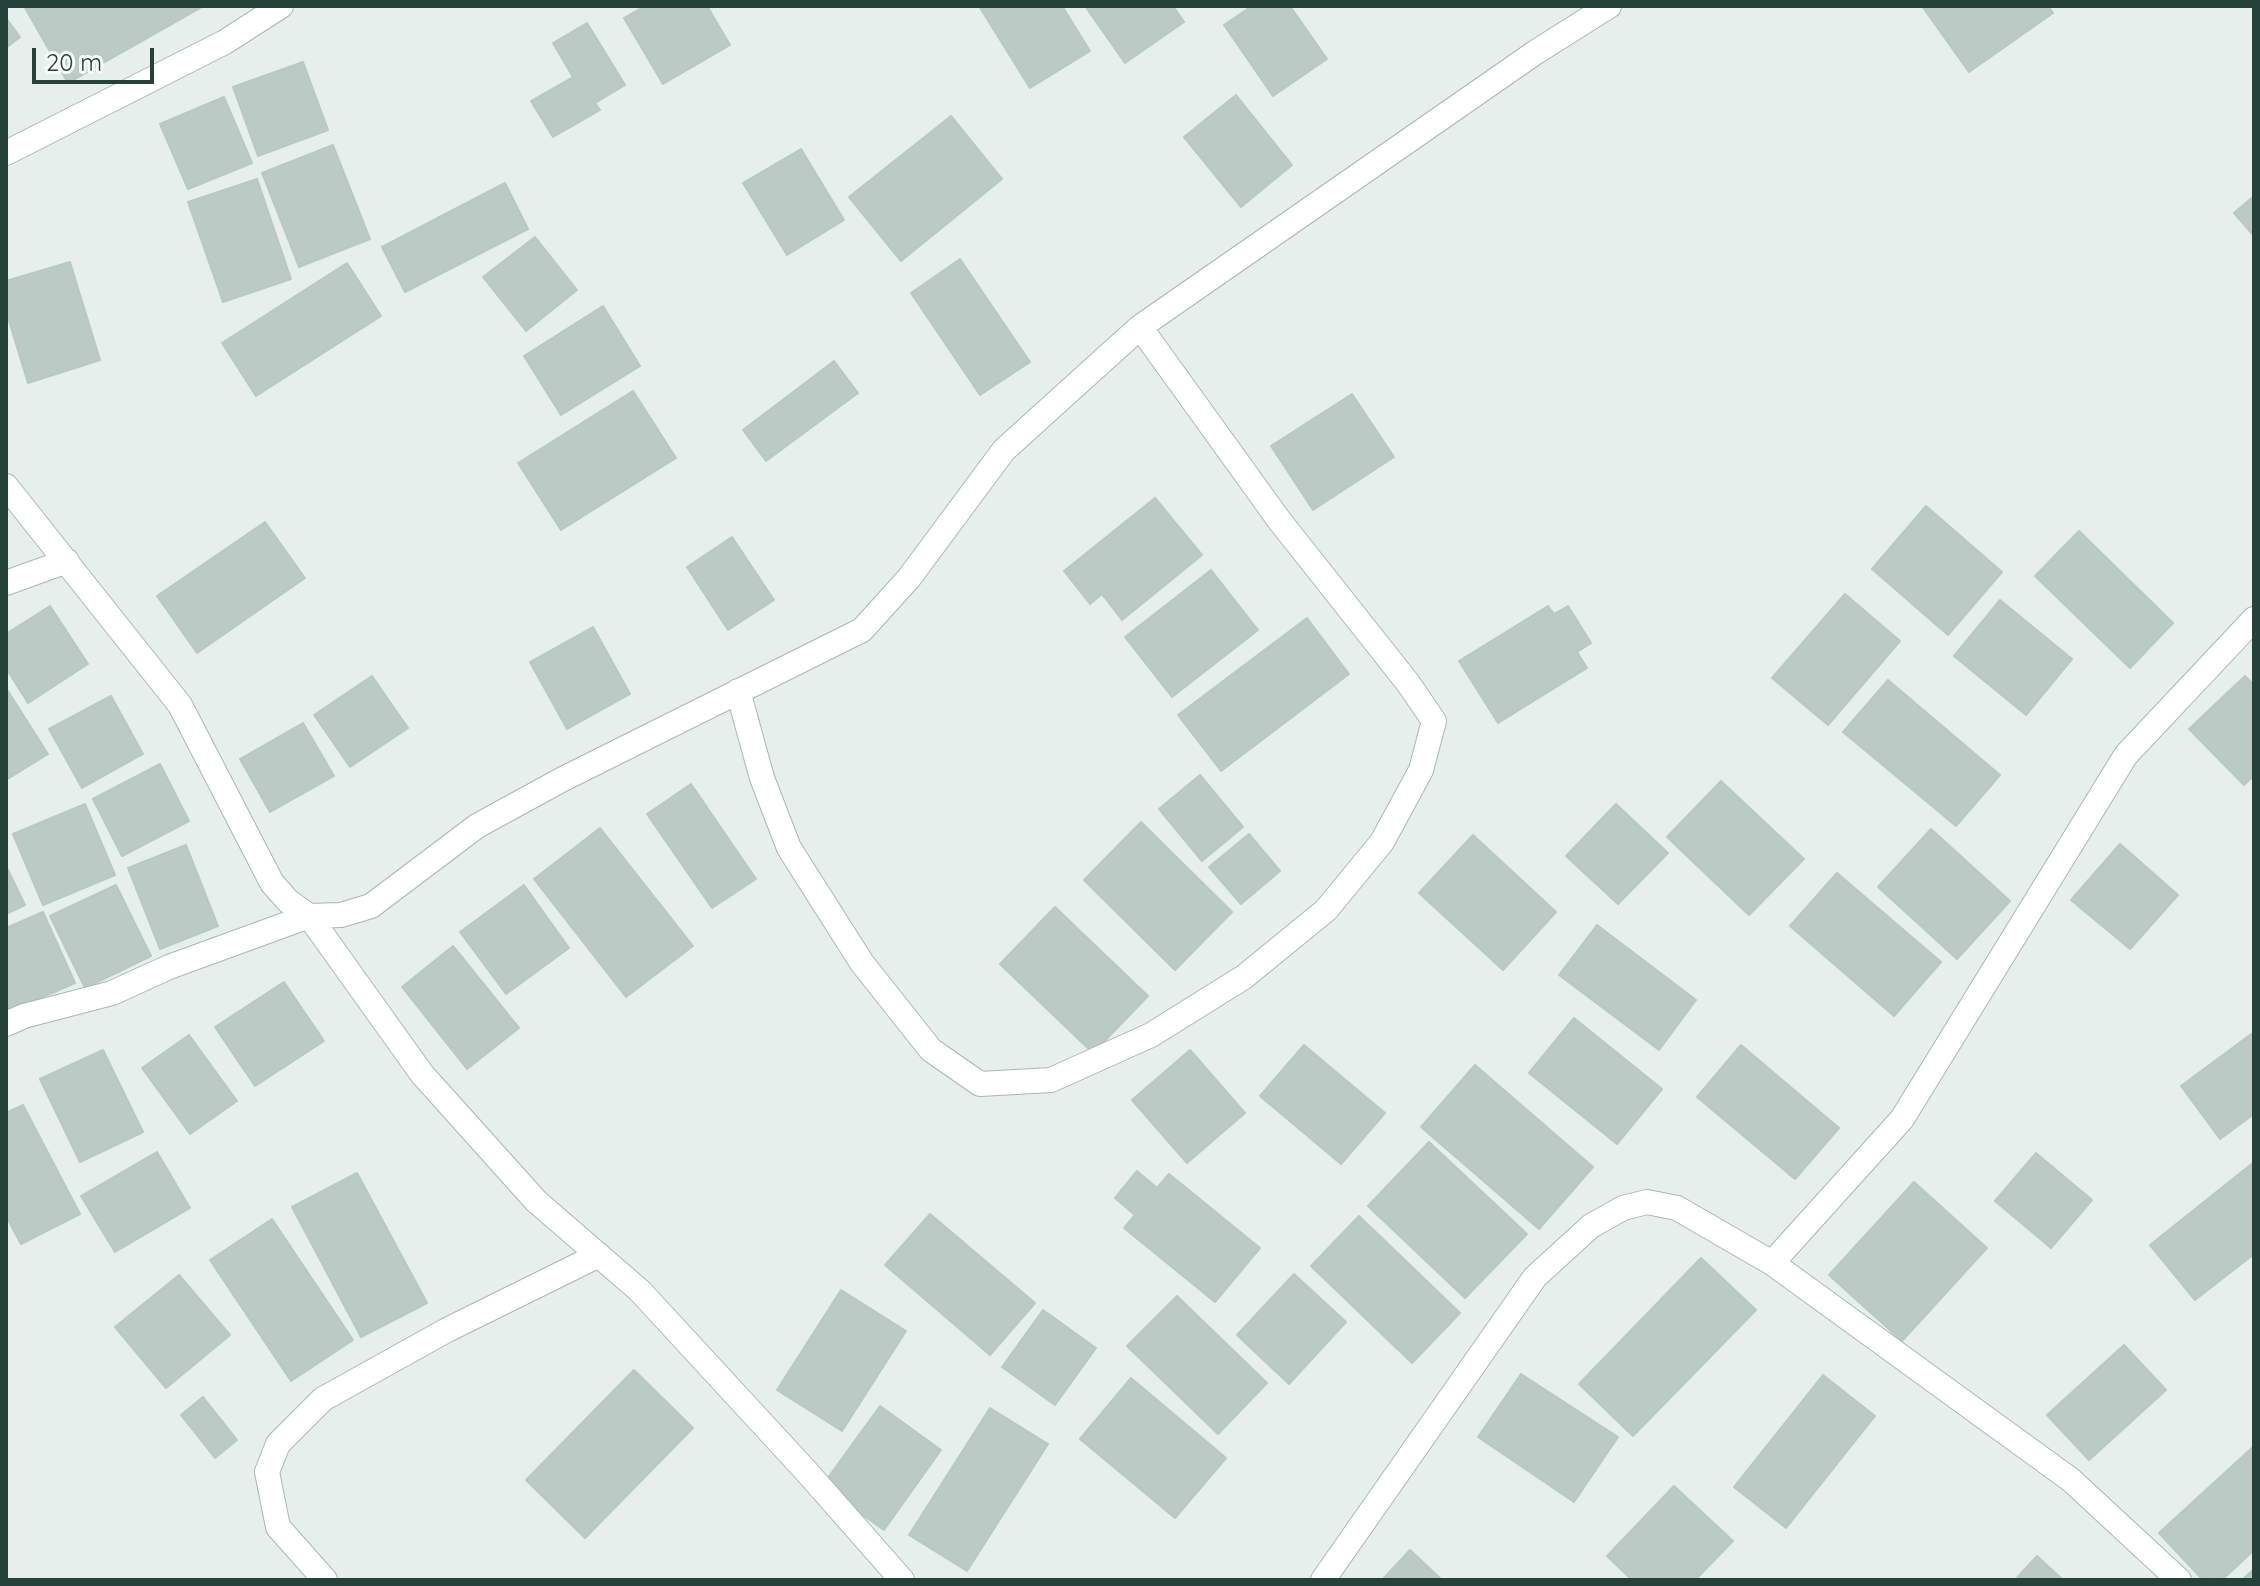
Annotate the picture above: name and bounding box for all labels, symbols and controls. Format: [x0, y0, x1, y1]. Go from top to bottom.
scale bar [36, 32, 158, 82]
text: 20 m [46, 47, 102, 77]

